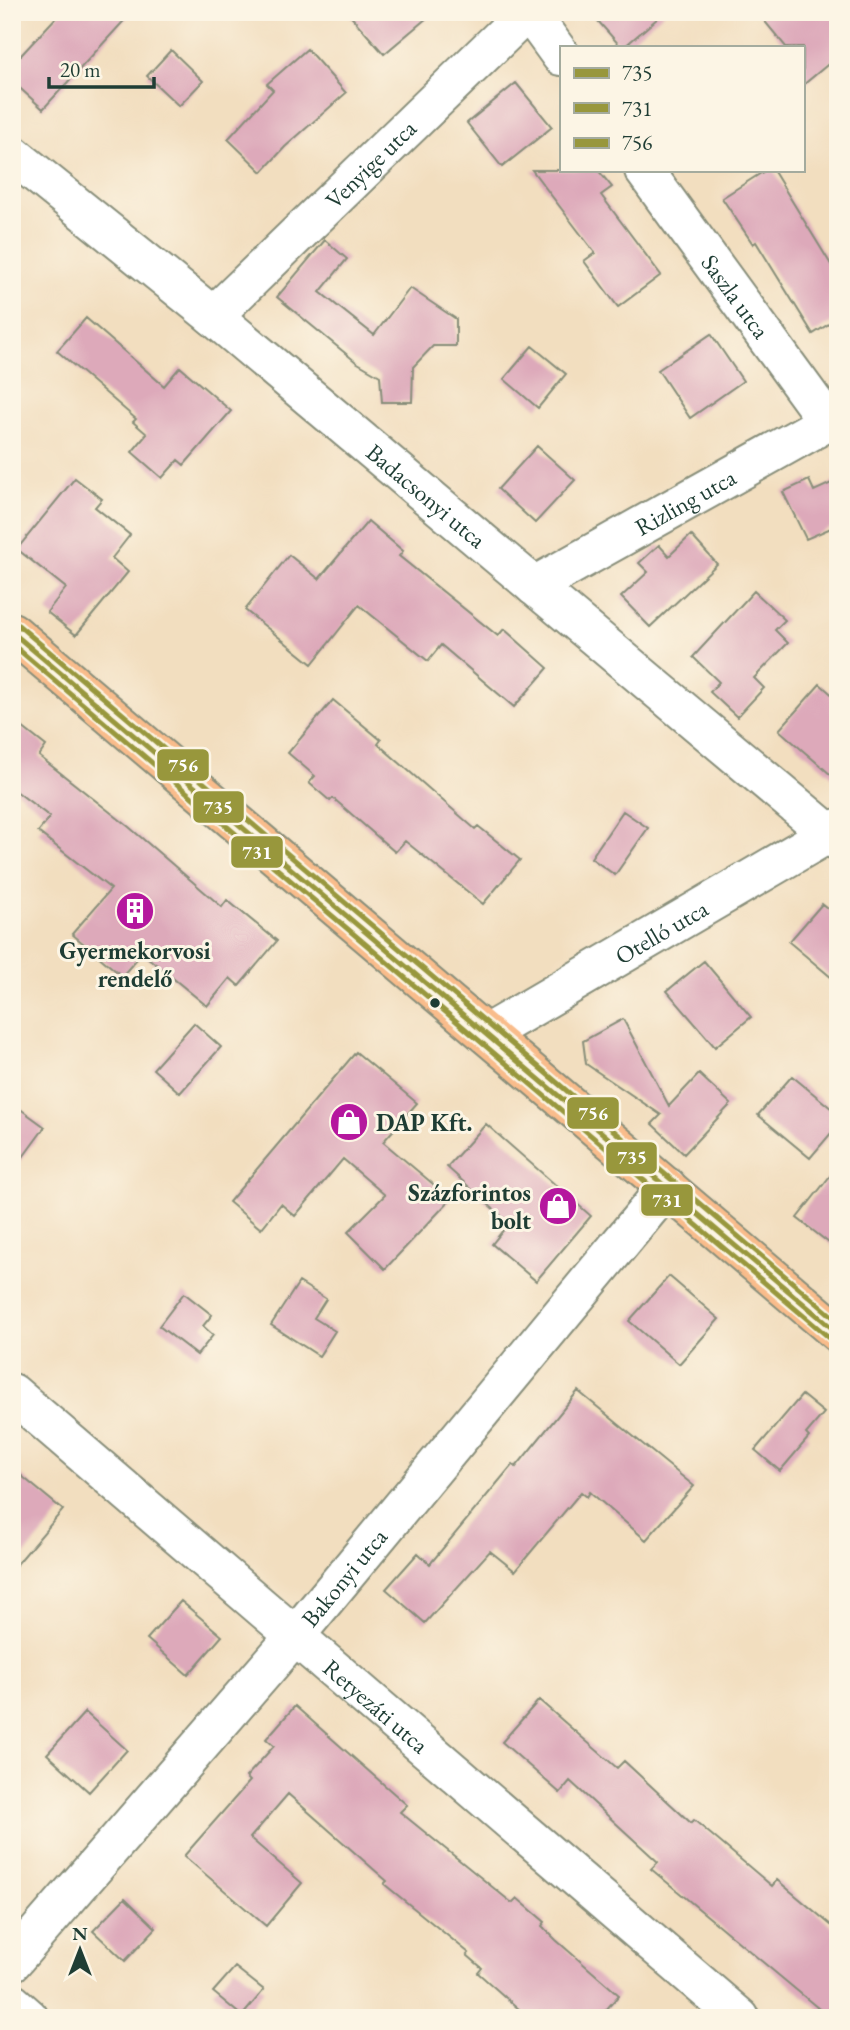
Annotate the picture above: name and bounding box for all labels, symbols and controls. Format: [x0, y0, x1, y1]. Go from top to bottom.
scale bar [49, 46, 154, 90]
legend [560, 46, 804, 172]
text: 20 m [60, 56, 101, 83]
text: 735 [622, 59, 652, 86]
text: 731 [622, 95, 652, 122]
street label: Venyige utca [318, 112, 423, 215]
text: 756 [622, 129, 652, 156]
street label: Saszla utca [695, 248, 777, 345]
street label: Badacsonyi utca [360, 436, 493, 555]
street label: Rizling utca [629, 461, 741, 542]
line badge: 756 [156, 748, 210, 782]
text: 756 [168, 753, 198, 778]
line badge: 735 [192, 790, 245, 824]
text: 735 [203, 795, 233, 820]
line badge: 731 [230, 835, 284, 869]
text: 731 [242, 840, 272, 865]
building icon: Gyermekorvosi rendelő [114, 890, 156, 932]
street label: Otelló utca [609, 892, 714, 971]
place label: Gyermekorvosi rendelő [59, 935, 211, 994]
unlabelled marker [428, 996, 442, 1010]
line badge: 756 [566, 1096, 620, 1130]
shop icon: DAP Kft. [328, 1101, 370, 1143]
text: 756 [578, 1101, 608, 1126]
place label: DAP Kft. [376, 1107, 473, 1138]
line badge: 735 [605, 1141, 658, 1175]
text: 735 [617, 1145, 647, 1170]
place label: Százforintos bolt [408, 1177, 531, 1236]
line badge: 731 [640, 1183, 694, 1217]
shop icon: Százforintos bolt [537, 1185, 579, 1227]
text: 731 [652, 1188, 682, 1213]
street label: Bakonyi utca [294, 1521, 394, 1633]
street label: Retyezáti utca [317, 1652, 436, 1760]
north arrow [46, 1914, 116, 1984]
text: N [72, 1921, 88, 1946]

